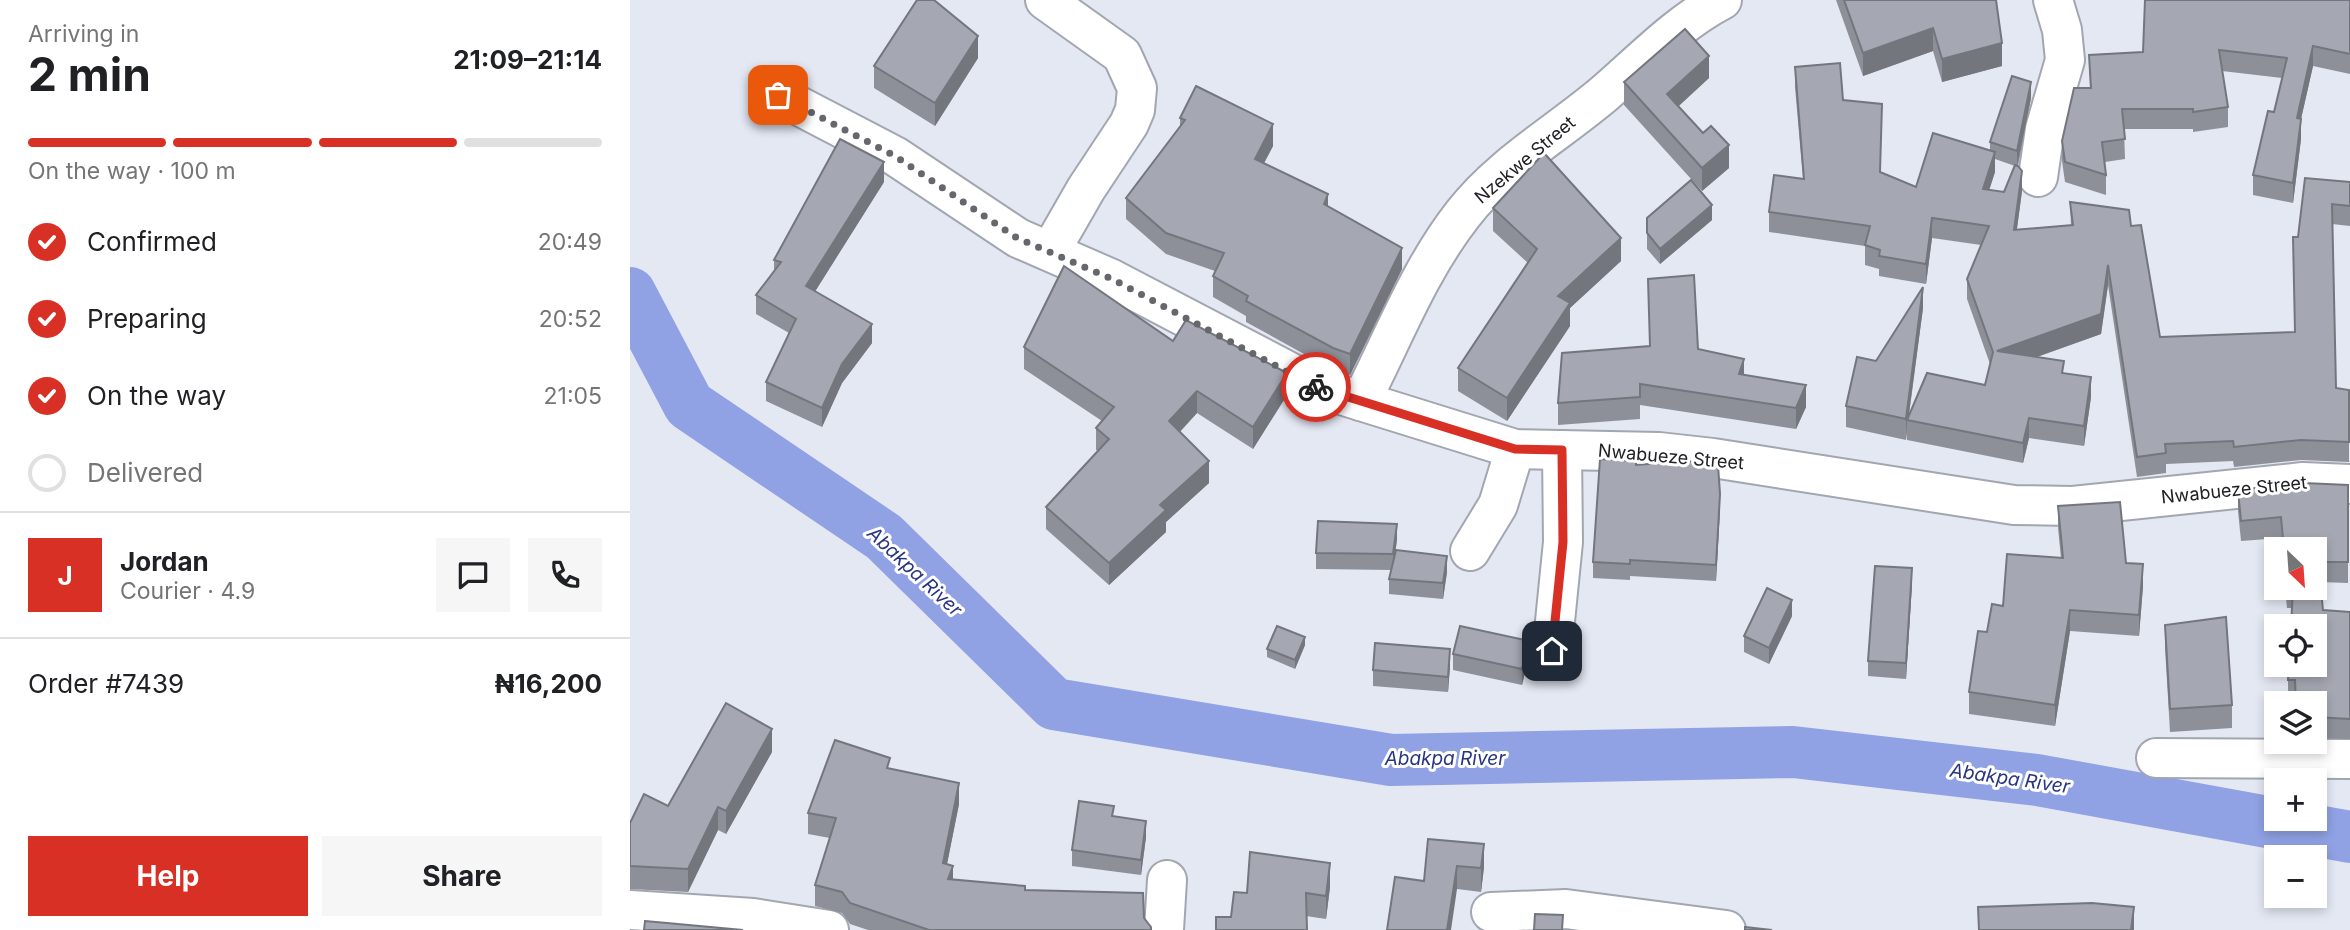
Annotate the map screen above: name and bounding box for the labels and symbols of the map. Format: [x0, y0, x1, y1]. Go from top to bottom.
pin [748, 65, 808, 125]
street label: Nzekwe Street [1470, 112, 1579, 208]
courier [1281, 352, 1351, 422]
street label: Nwabueze Street [1597, 440, 1745, 473]
street label: Nwabueze Street [2160, 471, 2308, 508]
water label: Abakpa River [862, 521, 967, 622]
north arrow [2264, 537, 2328, 600]
pin [1522, 621, 1582, 681]
water label: Abakpa River [1384, 747, 1506, 770]
water label: Abakpa River [1948, 759, 2072, 798]

